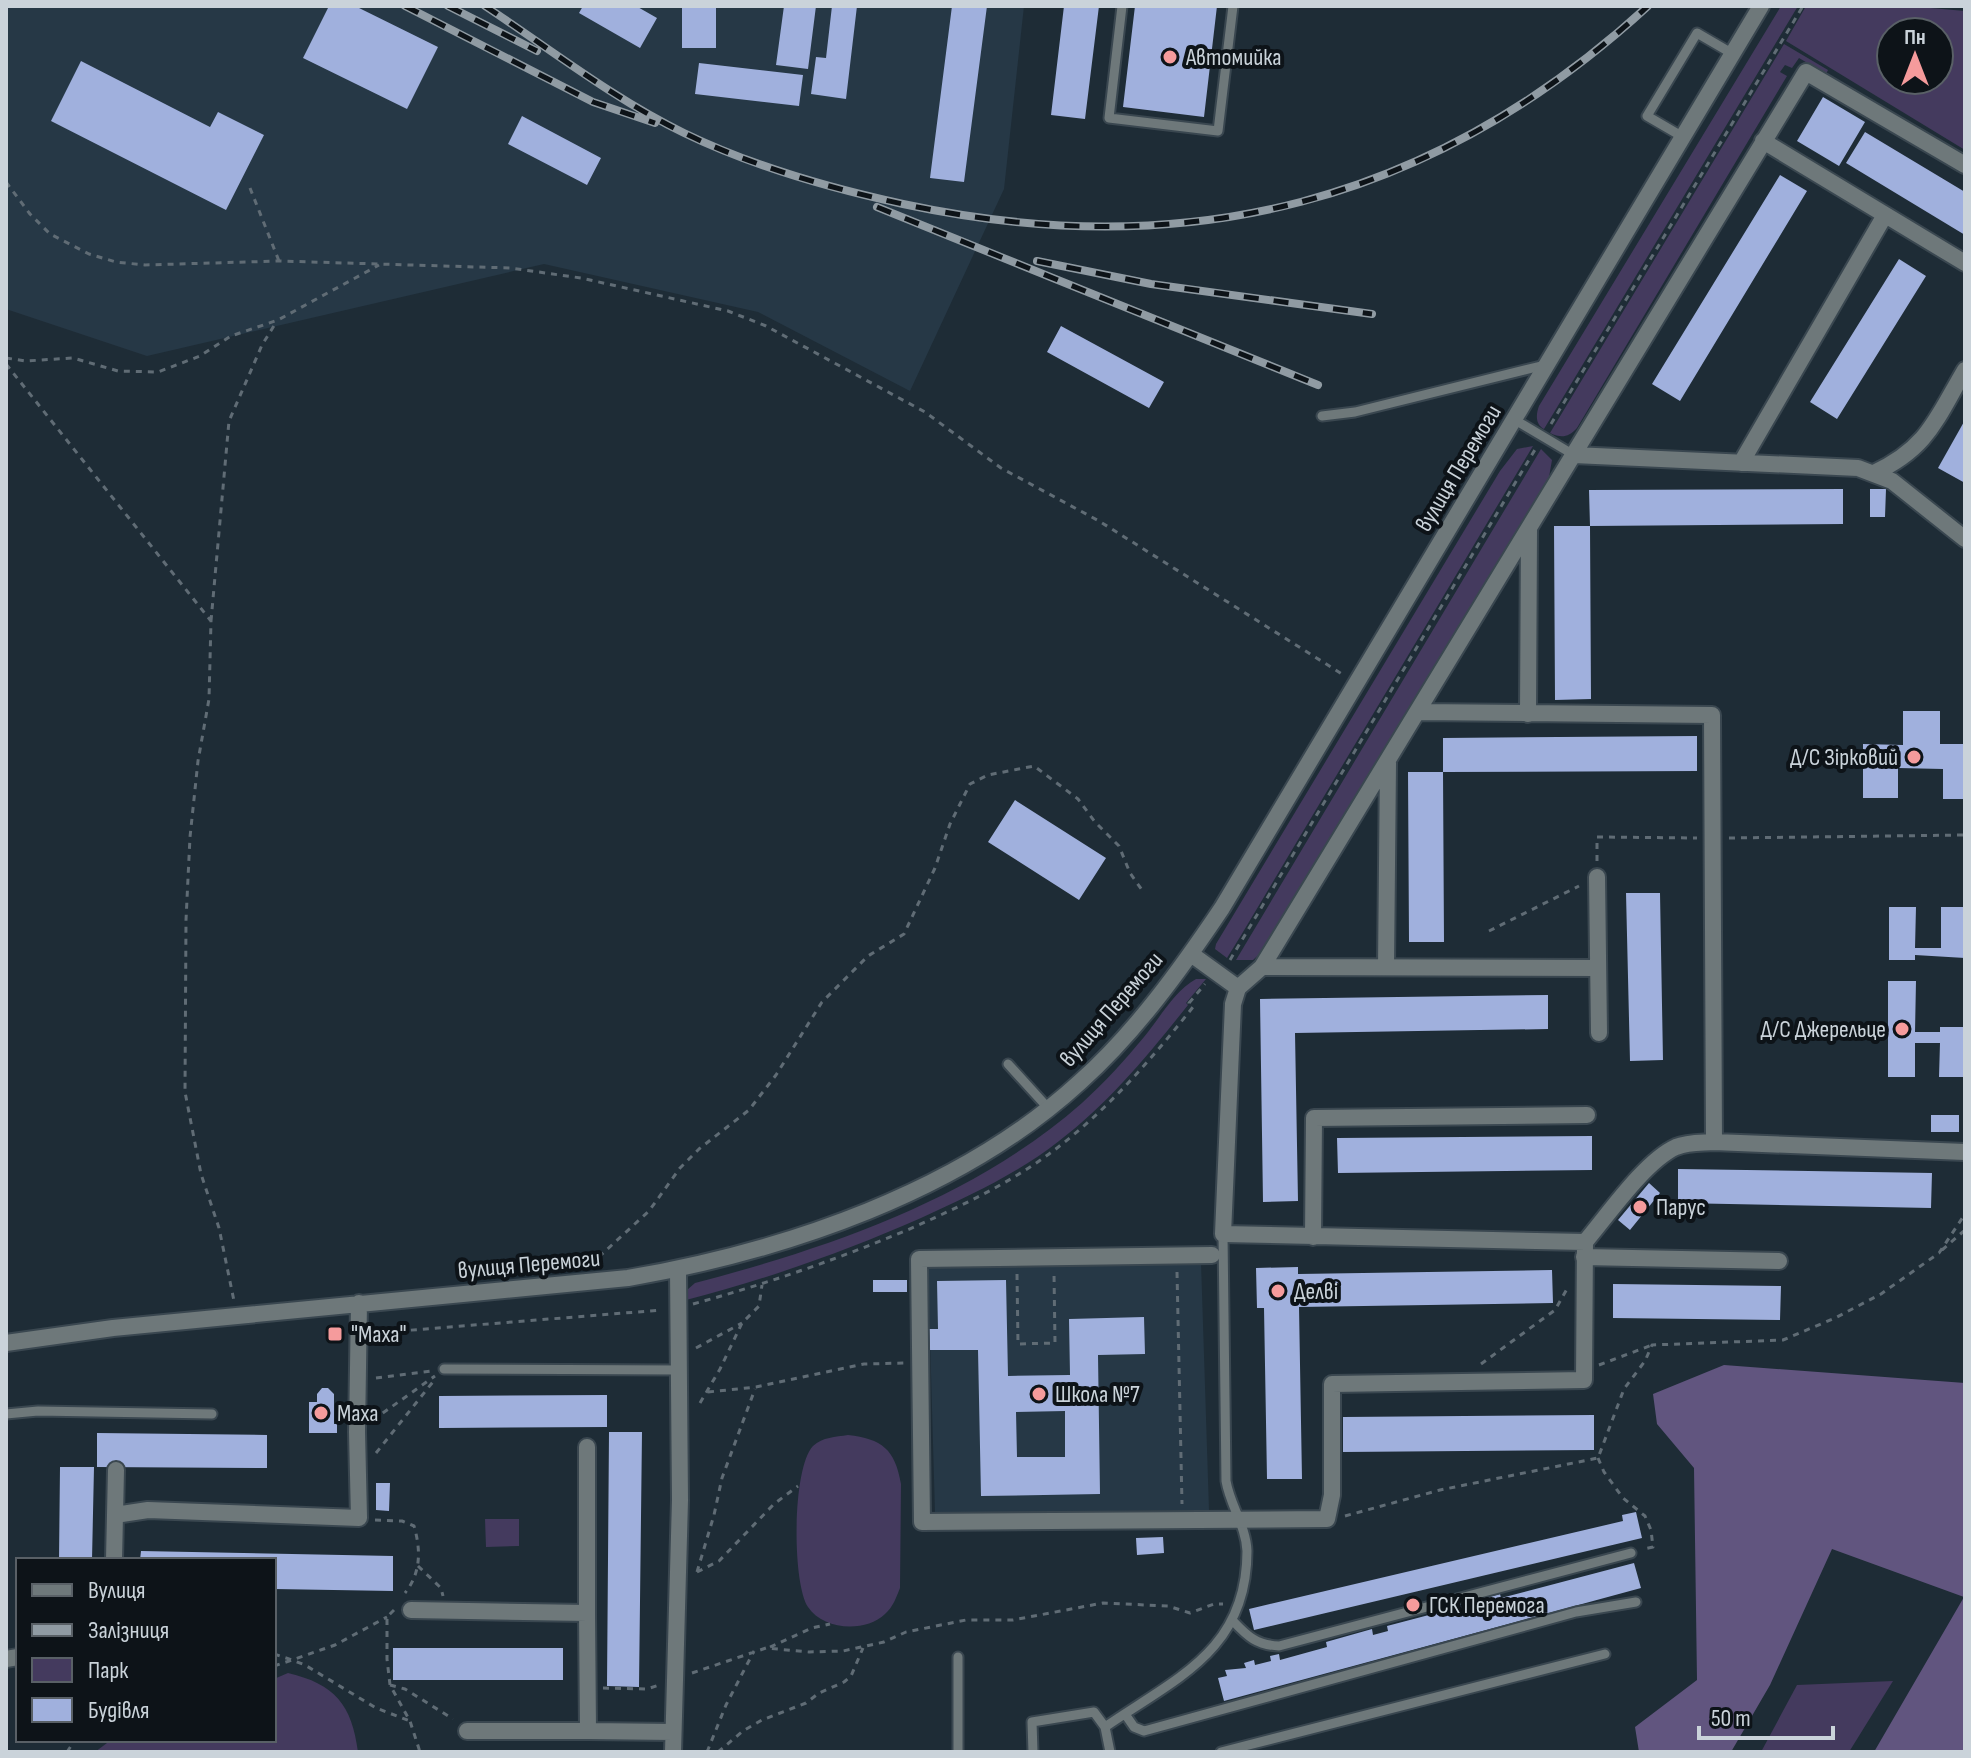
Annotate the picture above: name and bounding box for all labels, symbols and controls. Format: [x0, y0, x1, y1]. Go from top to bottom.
north arrow [1875, 16, 1955, 96]
text: Пн [1904, 24, 1926, 51]
place label: Автомийка [1185, 43, 1281, 72]
marker: Автомийка [1161, 48, 1179, 66]
street label: вулиця Перемоги [1409, 400, 1508, 537]
place label: Д/С Зірковий [1790, 743, 1898, 772]
marker: Д/С Зірковий [1905, 748, 1923, 766]
street label: вулиця Перемоги [1054, 946, 1169, 1073]
place label: Д/С Джерельце [1760, 1015, 1886, 1044]
marker: Д/С Джерельце [1893, 1020, 1911, 1038]
place label: Парус [1656, 1193, 1706, 1222]
marker: Парус [1631, 1198, 1649, 1216]
street label: вулиця Перемоги [457, 1244, 601, 1285]
place label: Делві [1294, 1277, 1338, 1306]
marker: Делві [1269, 1282, 1287, 1300]
place label: "Маха" [351, 1320, 407, 1349]
marker: "Маха" [326, 1325, 344, 1343]
place label: Школа №7 [1055, 1380, 1140, 1409]
marker: Школа №7 [1030, 1385, 1048, 1403]
place label: Маха [337, 1399, 379, 1428]
marker: Маха [312, 1404, 330, 1422]
legend [16, 1558, 276, 1742]
text: Вулиця [88, 1576, 146, 1605]
place label: ГСК Перемога [1429, 1591, 1545, 1620]
marker: ГСК Перемога [1404, 1596, 1422, 1614]
text: Залізниця [88, 1616, 169, 1645]
text: Парк [88, 1656, 129, 1685]
scale bar [1699, 1690, 1833, 1740]
text: Будівля [88, 1696, 149, 1725]
text: 50 m [1711, 1704, 1751, 1733]

